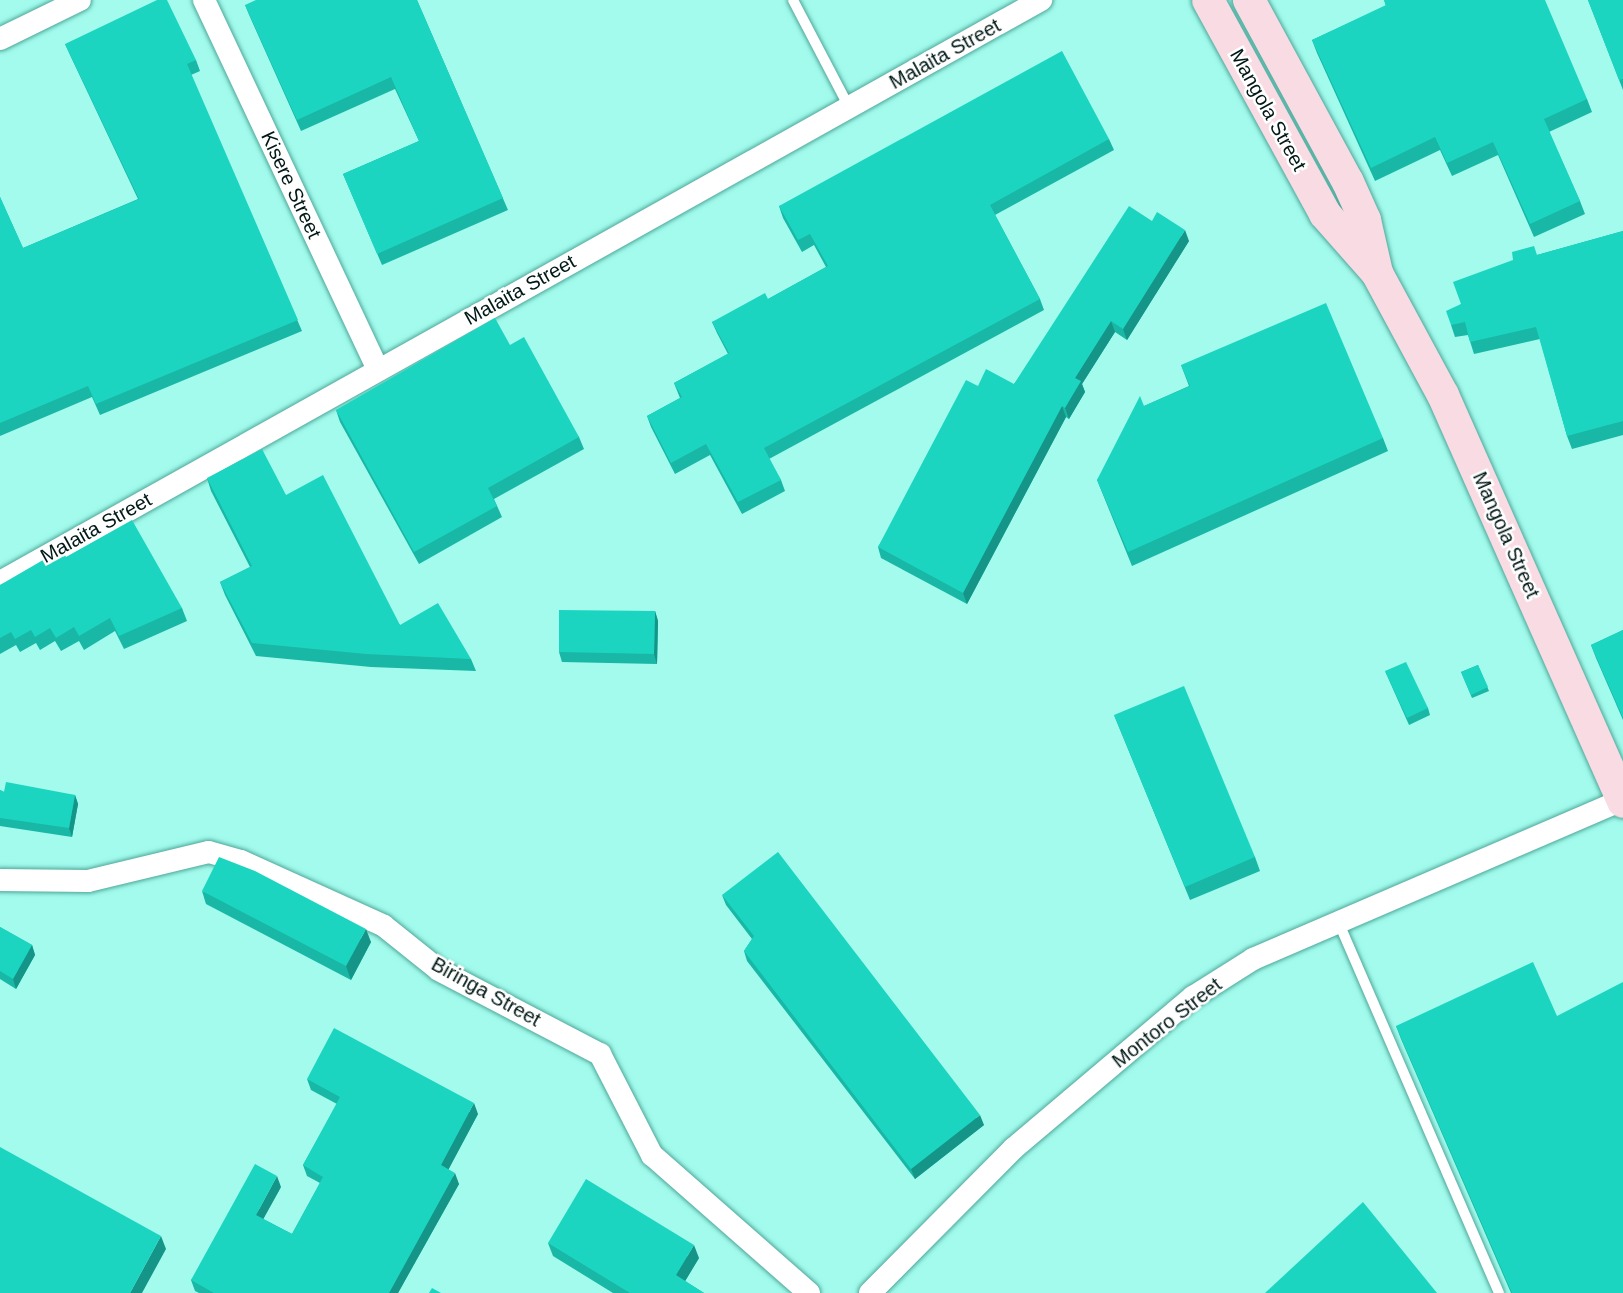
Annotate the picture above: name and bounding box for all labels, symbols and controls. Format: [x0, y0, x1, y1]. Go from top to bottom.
street label: Malaita Street [885, 14, 1005, 94]
street label: Mangola Street [1225, 45, 1311, 175]
street label: Kisere Street [256, 128, 326, 242]
street label: Malaita Street [460, 250, 580, 330]
street label: Mangola Street [1467, 468, 1545, 602]
street label: Malaita Street [36, 488, 156, 568]
street label: Biringa Street [427, 952, 545, 1032]
street label: Montoro Street [1107, 973, 1227, 1073]

